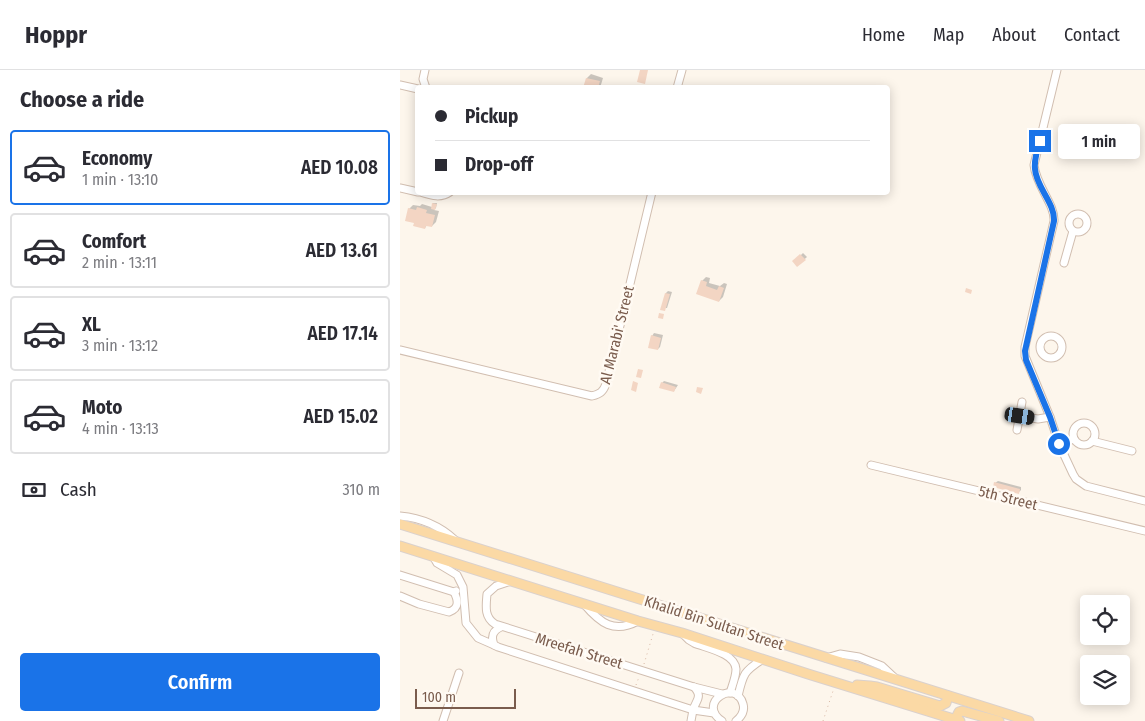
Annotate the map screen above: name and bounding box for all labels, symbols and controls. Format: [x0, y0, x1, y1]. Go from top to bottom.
text: Hoppr [25, 21, 87, 49]
text: Home [862, 24, 905, 46]
text: Map [933, 24, 964, 46]
text: About [992, 24, 1036, 46]
text: Contact [1064, 24, 1120, 46]
text: Choose a ride [20, 86, 144, 113]
text: Pickup [465, 105, 518, 128]
callout: 1 min [1058, 124, 1140, 158]
route end [1029, 130, 1051, 152]
text: 1 min [1082, 132, 1116, 151]
icon: car [22, 145, 67, 190]
text: Economy [82, 147, 152, 170]
text: Drop-off [465, 153, 533, 176]
text: AED 10.08 [301, 156, 378, 179]
text: 1 min · 13:10 [82, 170, 158, 189]
icon: car [22, 228, 67, 273]
text: Comfort [82, 230, 146, 253]
text: AED 13.61 [306, 239, 378, 262]
text: 2 min · 13:11 [82, 253, 157, 272]
street label: Al Marabi' Street [596, 284, 638, 386]
icon: car [22, 311, 67, 356]
text: XL [82, 313, 101, 336]
text: AED 17.14 [308, 322, 378, 345]
text: 3 min · 13:12 [82, 336, 158, 355]
icon: car [22, 394, 67, 439]
text: Moto [82, 396, 122, 419]
text: AED 15.02 [303, 405, 378, 428]
car [1004, 406, 1035, 426]
text: 4 min · 13:13 [82, 419, 159, 438]
route start [1048, 433, 1070, 455]
icon: cash [20, 476, 48, 504]
text: Cash [60, 478, 97, 501]
text: 310 m [343, 480, 380, 499]
street label: 5th Street [977, 482, 1039, 514]
street label: Khalid Bin Sultan Street [642, 592, 786, 654]
map controls [1080, 595, 1130, 705]
button: locate [1080, 595, 1130, 645]
street label: Mreefah Street [533, 629, 625, 673]
button: Confirm [20, 653, 380, 711]
button: layers [1080, 655, 1130, 705]
scale bar [415, 686, 516, 709]
text: 100 m [422, 689, 456, 706]

